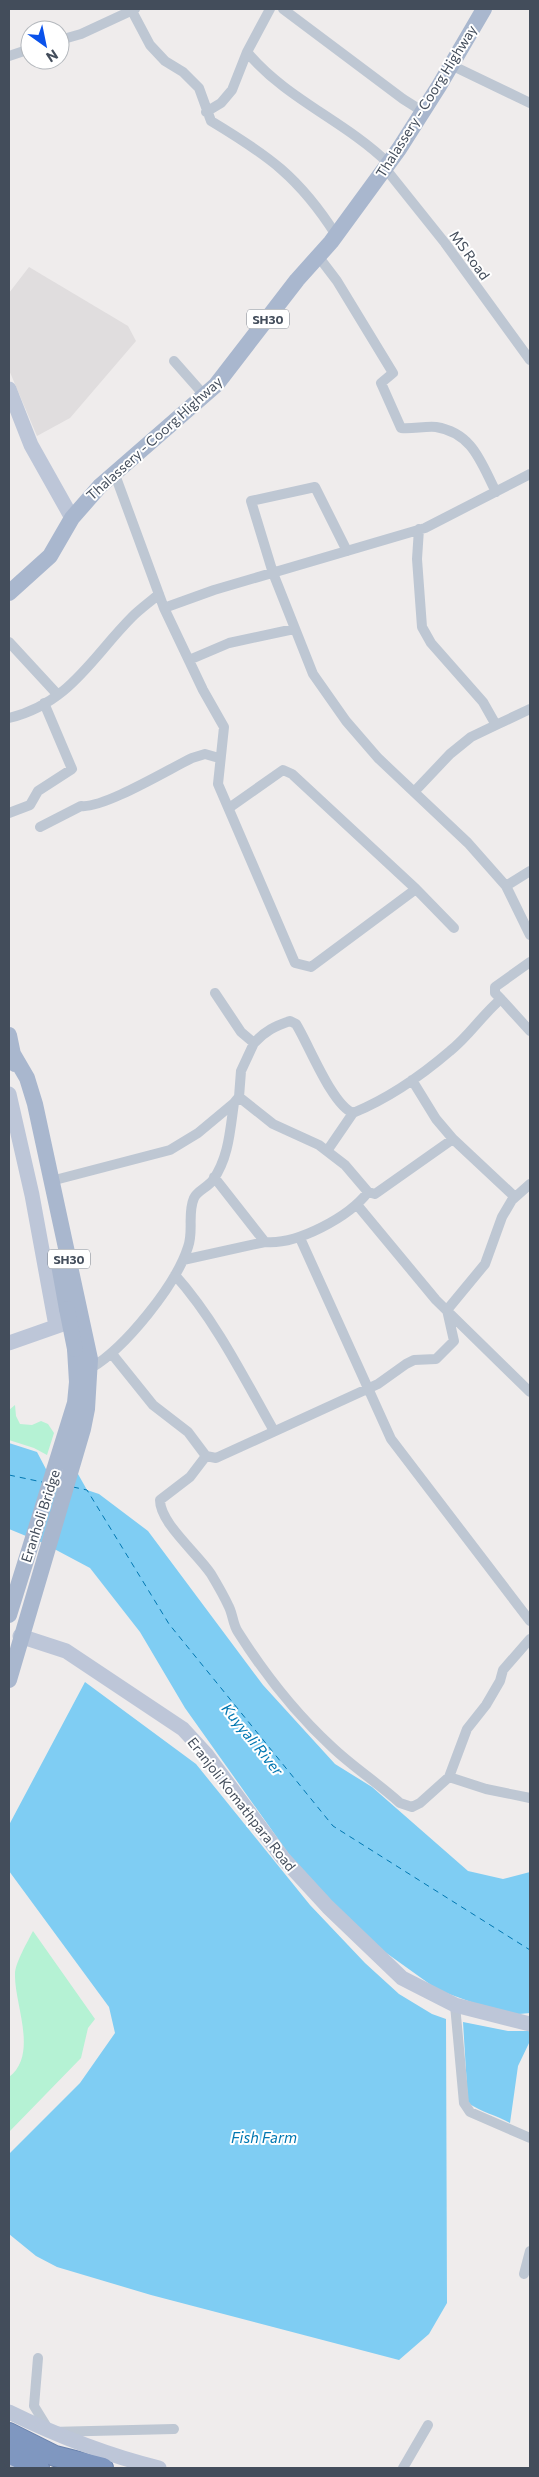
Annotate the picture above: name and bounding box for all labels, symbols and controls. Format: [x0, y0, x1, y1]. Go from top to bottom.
north arrow [20, 20, 70, 70]
street label: Thalassery - Coorg Highway [372, 22, 480, 180]
text: N [43, 46, 61, 66]
street label: MS Road [446, 227, 494, 283]
road number: SH30 [247, 310, 289, 328]
street label: Thalassery - Coorg Highway [83, 373, 225, 503]
road number: SH30 [48, 1250, 90, 1268]
street label: Eranholi Bridge [17, 1467, 63, 1565]
water label: Kuyyali River [219, 1699, 288, 1779]
street label: Eranjoli Komathpara Road [184, 1734, 300, 1874]
water label: Fish Farm [231, 2128, 297, 2146]

